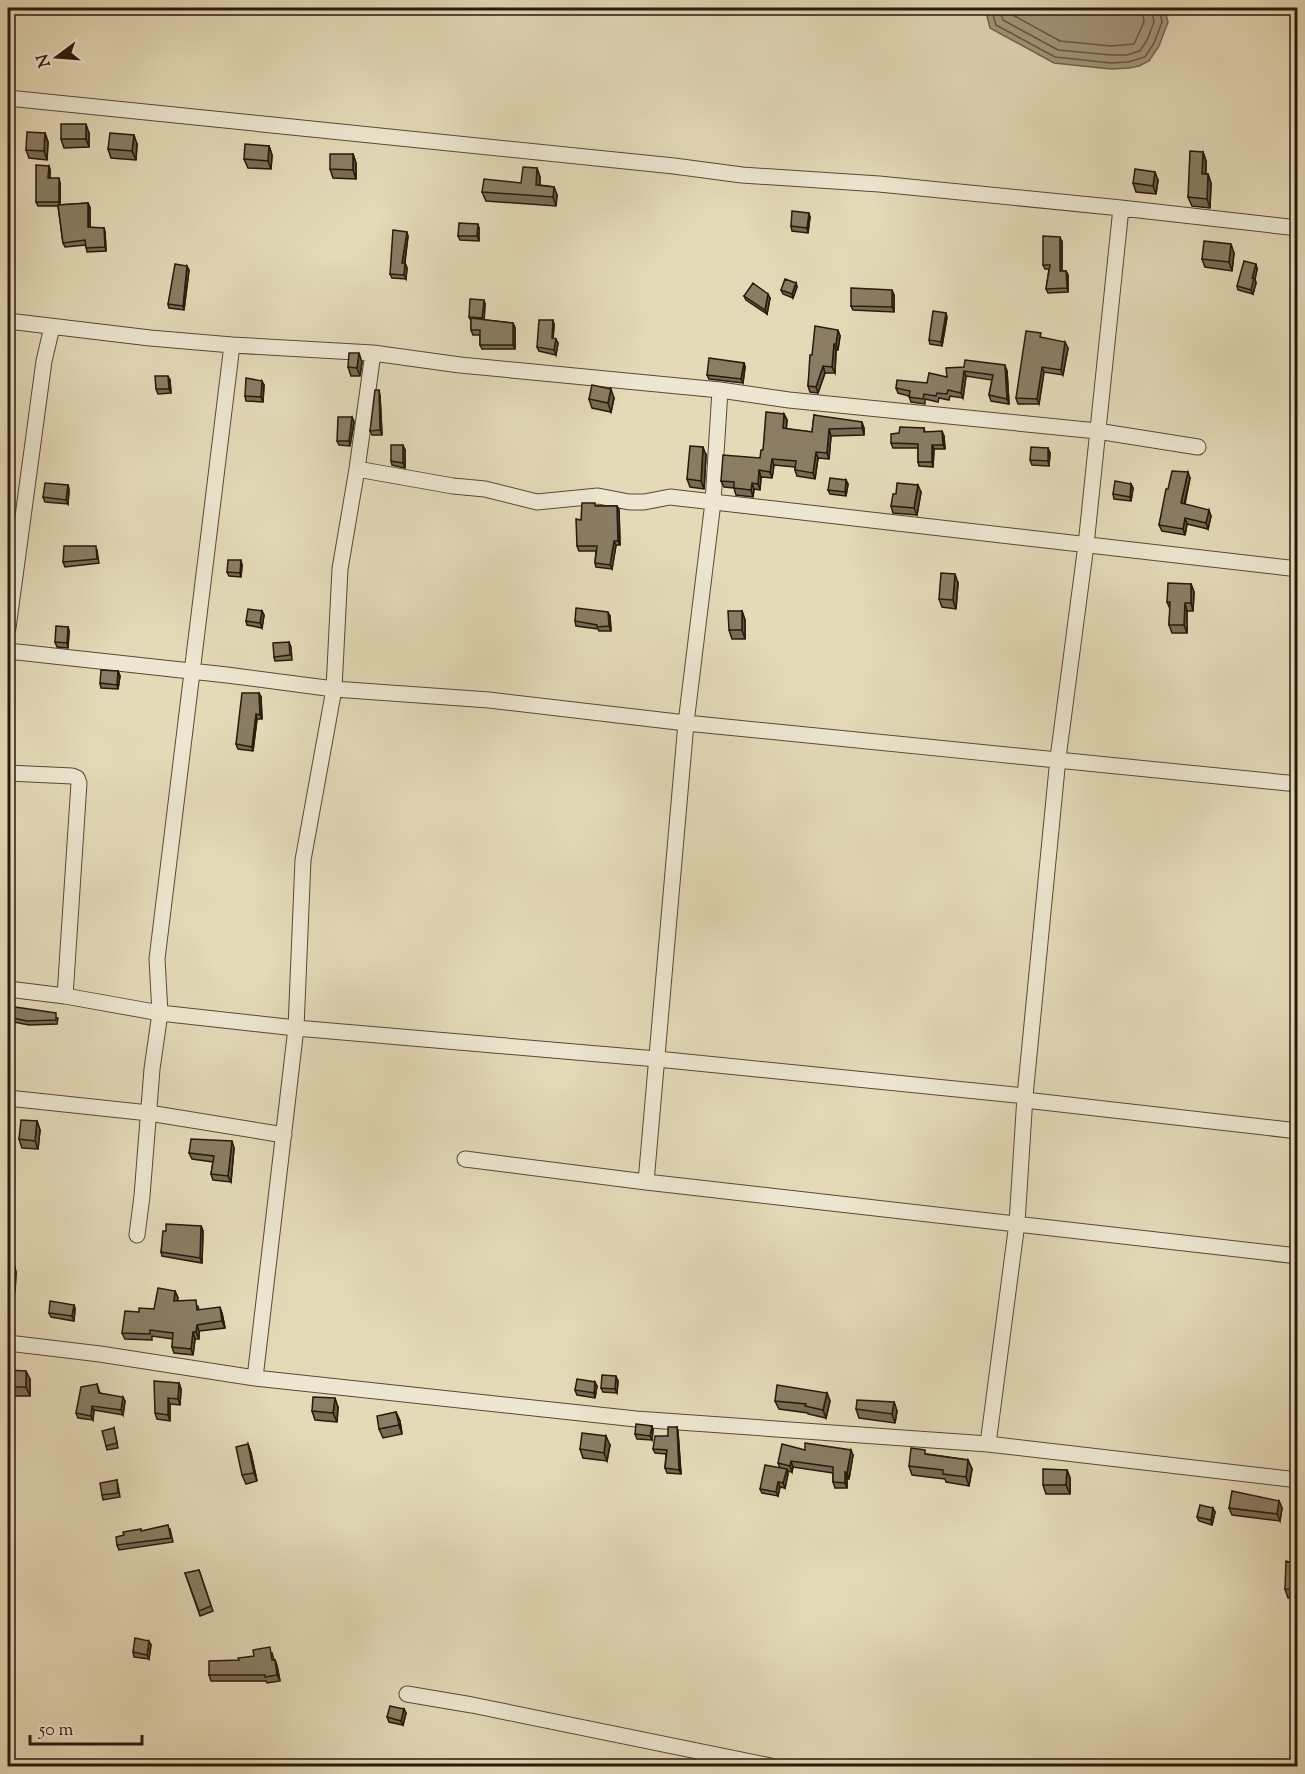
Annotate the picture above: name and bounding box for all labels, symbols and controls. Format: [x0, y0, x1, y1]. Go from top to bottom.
north arrow [27, 27, 87, 87]
text: N [32, 51, 58, 70]
scale bar [30, 1708, 142, 1746]
text: 50 m [38, 1718, 74, 1744]

